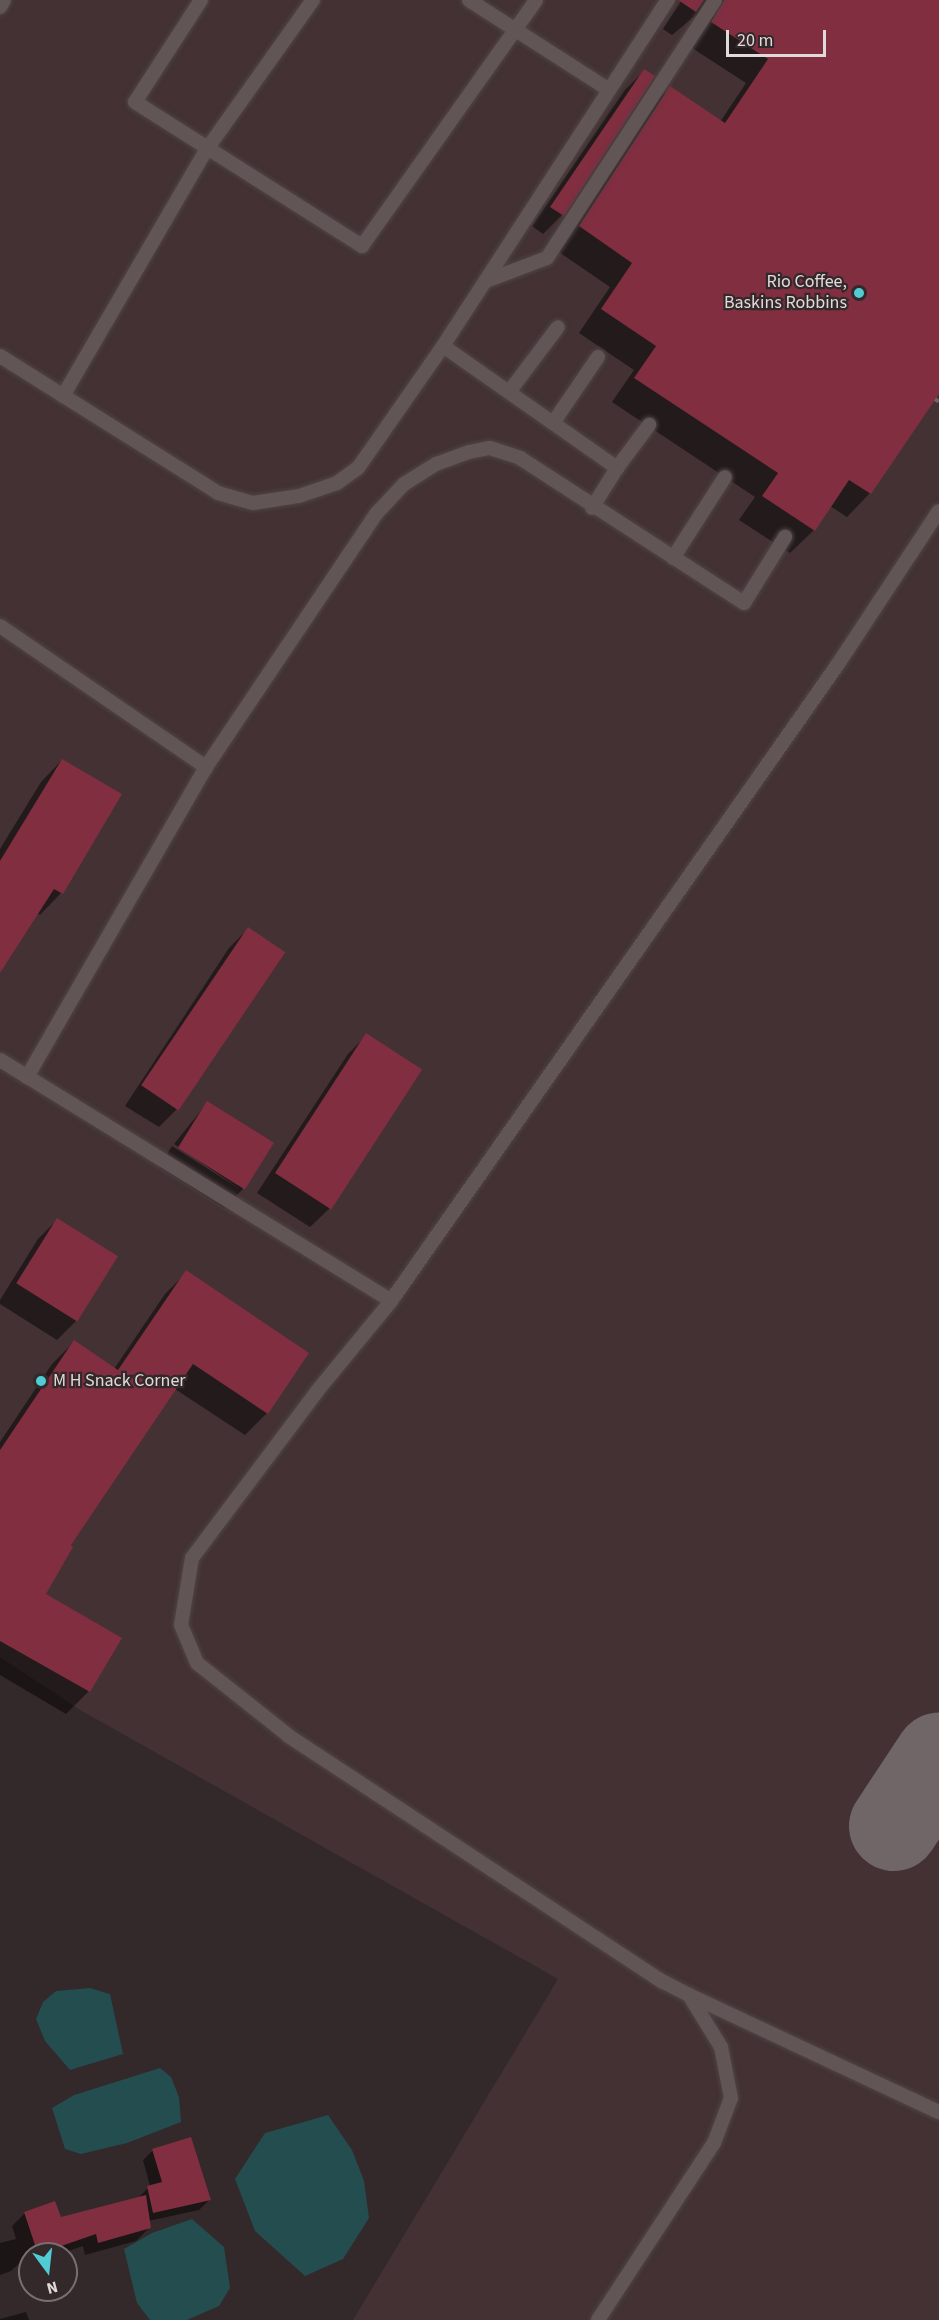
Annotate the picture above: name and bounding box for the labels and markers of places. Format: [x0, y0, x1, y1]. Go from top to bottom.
place label: Rio Coffee, Baskins Robbins [724, 272, 847, 314]
marker: Rio Coffee, Baskins Robbins [852, 286, 866, 300]
place label: M H Snack Corner [53, 1370, 186, 1392]
marker: M H Snack Corner [34, 1374, 48, 1388]

